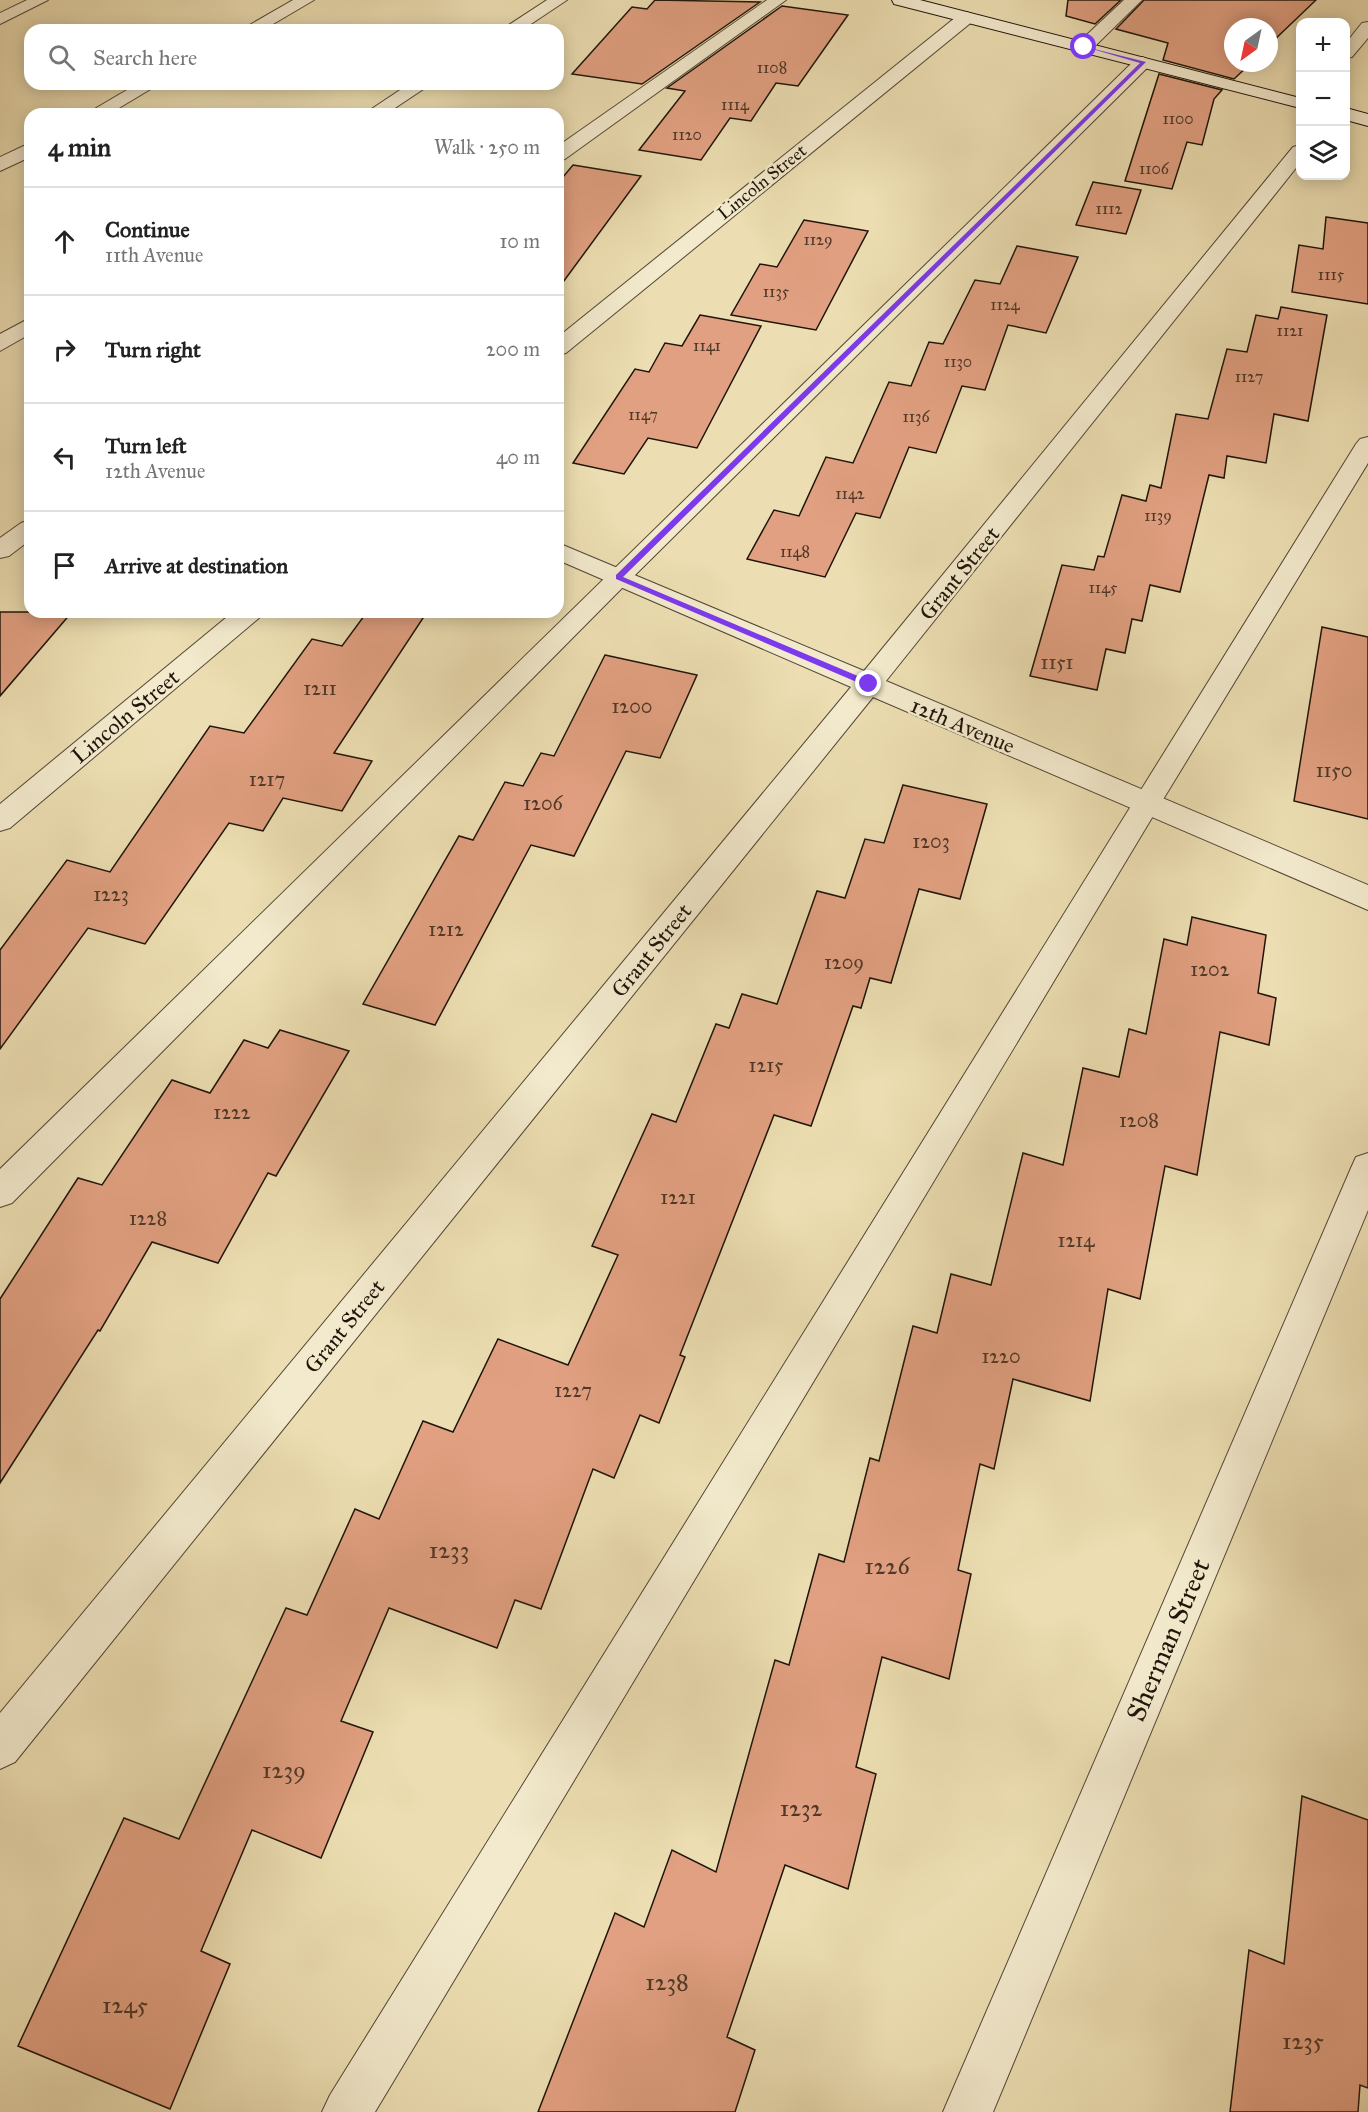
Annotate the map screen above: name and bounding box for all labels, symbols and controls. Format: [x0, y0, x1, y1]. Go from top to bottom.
north arrow [1224, 18, 1278, 72]
map controls [1296, 18, 1350, 180]
button: + [1296, 18, 1350, 72]
search box [24, 24, 564, 90]
route start [1070, 33, 1096, 59]
icon: search [45, 41, 78, 74]
text: Search here [93, 44, 197, 71]
house number: 1108 [757, 58, 787, 77]
button: − [1296, 72, 1350, 126]
house number: 1114 [721, 95, 750, 114]
house number: 1100 [1162, 109, 1194, 128]
house number: 1120 [672, 125, 702, 144]
button: layers [1296, 126, 1350, 180]
text: 4 min [48, 131, 111, 163]
text: Walk · 250 m [434, 135, 540, 159]
street label: Lincoln Street [713, 139, 811, 225]
house number: 1106 [1139, 159, 1170, 178]
house number: 1112 [1096, 199, 1123, 218]
text: Continue [105, 216, 190, 243]
icon: ahead [48, 225, 81, 258]
text: 10 m [499, 229, 540, 253]
house number: 1129 [803, 230, 833, 249]
text: 11th Avenue [105, 243, 203, 267]
house number: 1115 [1318, 265, 1345, 284]
house number: 1135 [763, 282, 790, 301]
house number: 1124 [990, 295, 1021, 314]
house number: 1121 [1277, 321, 1303, 340]
icon: right [48, 333, 81, 366]
text: Turn right [105, 336, 201, 363]
house number: 1141 [693, 336, 721, 355]
text: 200 m [486, 337, 540, 361]
house number: 1130 [944, 352, 972, 371]
house number: 1127 [1235, 367, 1263, 386]
house number: 1147 [628, 405, 658, 424]
house number: 1136 [902, 407, 930, 426]
text: Turn left [105, 432, 187, 459]
icon: left [48, 441, 81, 474]
text: 40 m [496, 445, 540, 469]
text: 12th Avenue [105, 459, 205, 483]
house number: 1142 [835, 484, 865, 503]
house number: 1139 [1144, 506, 1172, 525]
street label: Grant Street [913, 521, 1005, 626]
house number: 1148 [780, 542, 810, 561]
icon: arrive [48, 549, 81, 582]
text: Arrive at destination [105, 552, 288, 579]
house number: 1145 [1089, 578, 1118, 597]
house number: 1151 [1041, 650, 1074, 674]
street label: Lincoln Street [66, 664, 185, 769]
route end [855, 670, 881, 696]
house number: 1211 [303, 676, 337, 700]
street label: 12th Avenue [907, 691, 1019, 759]
house number: 1200 [611, 694, 653, 718]
house number: 1150 [1316, 758, 1352, 782]
house number: 1217 [249, 767, 285, 791]
house number: 1206 [523, 791, 564, 815]
house number: 1203 [912, 829, 950, 853]
house number: 1223 [93, 882, 129, 906]
street label: Grant Street [605, 898, 697, 1003]
house number: 1212 [428, 917, 464, 941]
house number: 1209 [824, 950, 864, 974]
house number: 1202 [1190, 957, 1230, 981]
house number: 1215 [749, 1053, 783, 1077]
house number: 1222 [213, 1100, 251, 1124]
house number: 1208 [1119, 1108, 1159, 1132]
house number: 1221 [660, 1185, 696, 1209]
house number: 1228 [129, 1206, 167, 1230]
house number: 1214 [1058, 1228, 1095, 1252]
street label: Grant Street [298, 1274, 390, 1379]
house number: 1220 [981, 1344, 1021, 1368]
house number: 1227 [554, 1378, 592, 1402]
house number: 1233 [429, 1535, 469, 1565]
house number: 1226 [864, 1551, 910, 1581]
street label: Sherman Street [1118, 1553, 1217, 1726]
house number: 1239 [262, 1755, 306, 1785]
house number: 1232 [780, 1793, 823, 1823]
house number: 1238 [645, 1967, 689, 1997]
house number: 1245 [102, 1990, 148, 2020]
house number: 1235 [1282, 2026, 1324, 2056]

